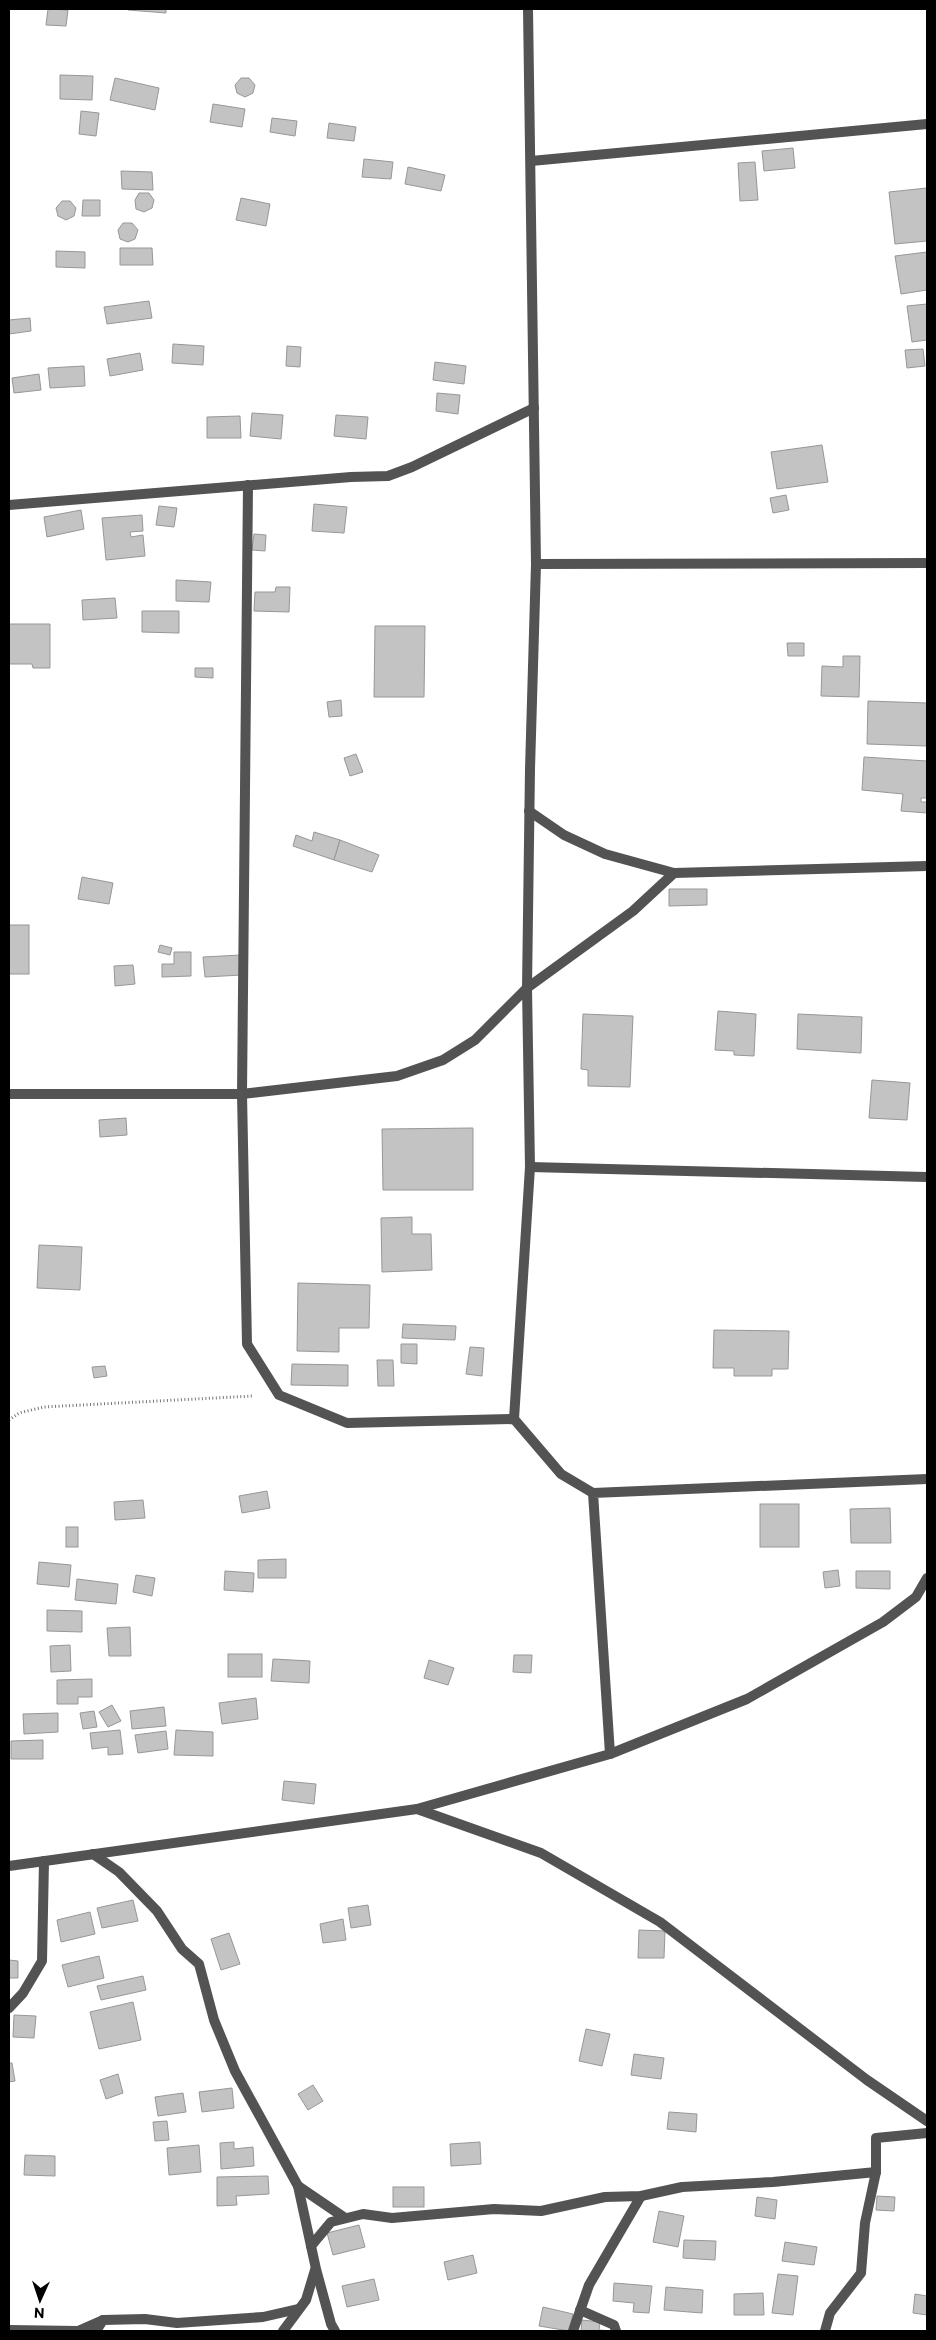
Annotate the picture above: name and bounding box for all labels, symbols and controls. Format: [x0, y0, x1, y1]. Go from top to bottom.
north arrow [15, 2275, 65, 2325]
text: N [34, 2305, 45, 2322]

